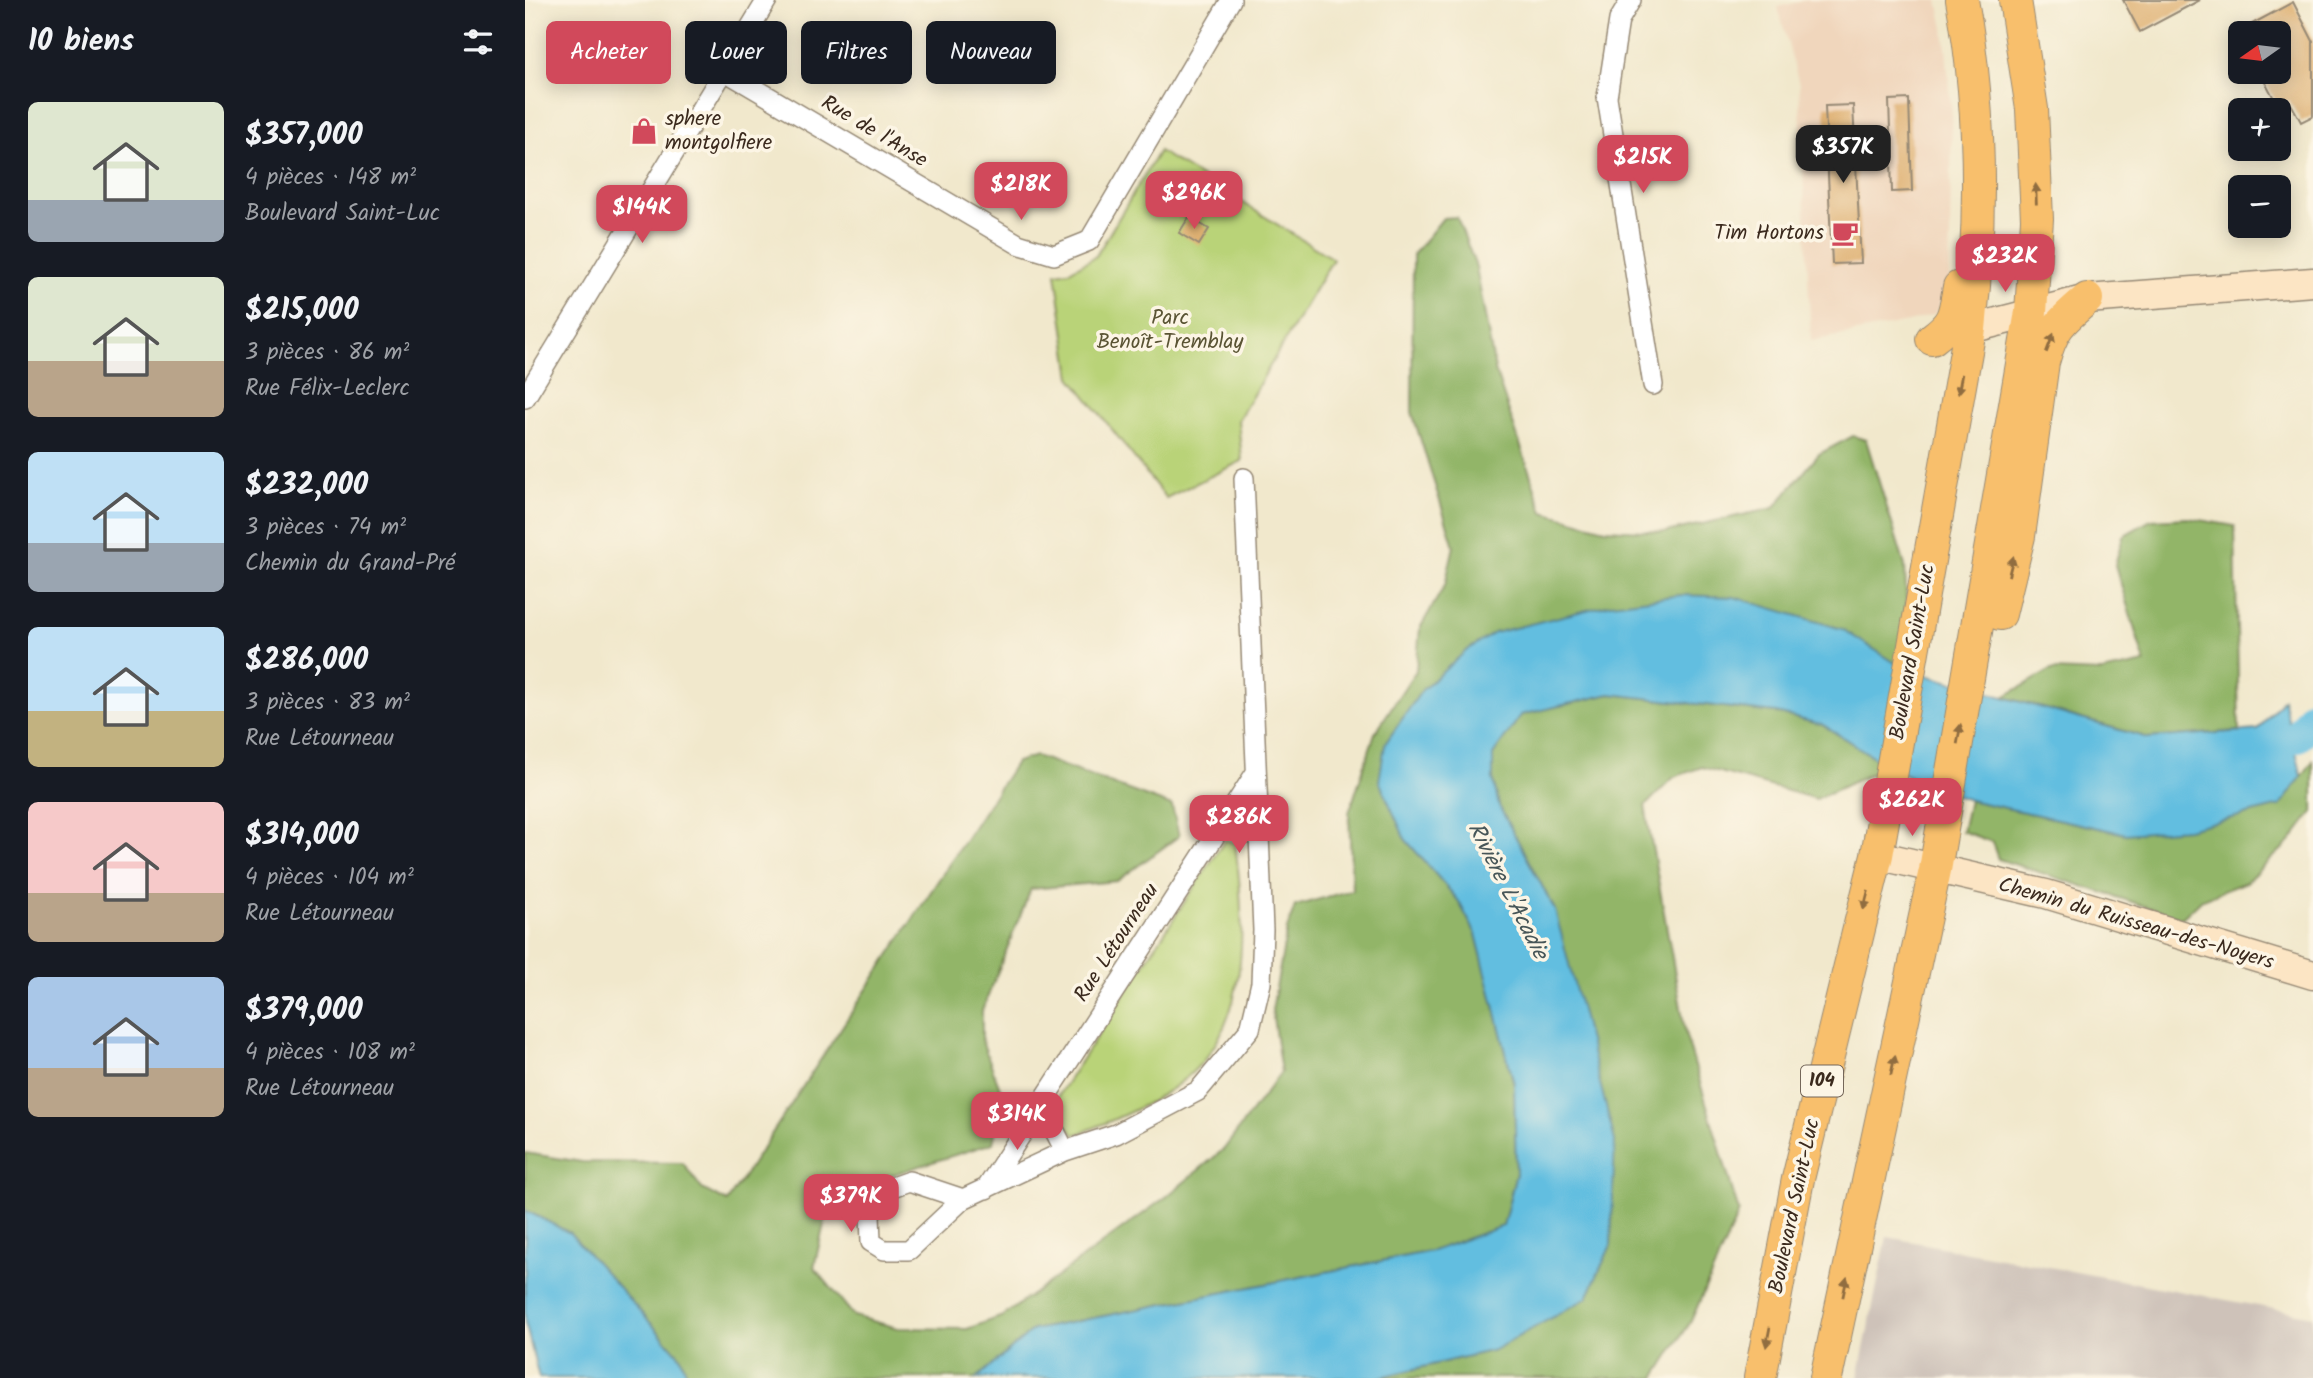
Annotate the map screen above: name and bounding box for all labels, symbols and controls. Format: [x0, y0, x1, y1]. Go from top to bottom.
text: 10 biens [28, 18, 134, 66]
chip: Acheter [546, 21, 671, 84]
chip: Louer [685, 21, 787, 84]
chip: Filtres [801, 21, 912, 84]
chip: Nouveau [926, 21, 1056, 84]
north arrow [2228, 21, 2291, 84]
map controls [2228, 21, 2291, 238]
icon: filters [459, 23, 497, 61]
street label: Rue de l'Anse [814, 87, 934, 177]
button: + [2228, 98, 2291, 161]
place label: sphere montgolfiere [665, 103, 773, 160]
text: $357,000 [245, 112, 363, 160]
shop icon: sphere montgolfiere [629, 116, 659, 146]
pin: $357K [1794, 125, 1892, 185]
icon: home [84, 130, 168, 214]
text: $357K [1812, 130, 1874, 166]
pin: $215K [1594, 136, 1692, 195]
text: $215K [1613, 140, 1673, 176]
text: 4 pièces · 148 m² [245, 160, 416, 196]
pin: $218K [972, 162, 1070, 222]
text: $218K [990, 167, 1052, 203]
pin: $296K [1145, 172, 1243, 231]
button: − [2228, 175, 2291, 238]
text: $296K [1162, 176, 1226, 212]
one-way arrow [2030, 183, 2041, 205]
pin: $144K [593, 186, 691, 245]
text: $144K [612, 190, 672, 226]
text: Boulevard Saint-Luc [245, 196, 440, 232]
place label: Tim Hortons [1714, 217, 1824, 250]
cafe icon: Tim Hortons [1830, 218, 1860, 248]
pin: $232K [1956, 234, 2054, 294]
text: $232K [1972, 239, 2038, 275]
text: $215,000 [245, 287, 359, 335]
park label: Parc Benoît-Tremblay [1097, 302, 1243, 359]
icon: home [84, 305, 168, 389]
one-way arrow [2044, 332, 2055, 353]
text: 3 pièces · 86 m² [245, 335, 409, 371]
text: Rue Félix-Leclerc [245, 371, 410, 407]
one-way arrow [1954, 373, 1965, 395]
text: $232,000 [245, 462, 368, 510]
icon: home [84, 480, 168, 564]
text: 3 pièces · 74 m² [245, 510, 406, 546]
text: Chemin du Grand-Pré [245, 546, 455, 582]
one-way arrow [2006, 555, 2017, 577]
street label: Boulevard Saint-Luc [1881, 561, 1945, 743]
text: $286,000 [245, 637, 368, 685]
icon: home [84, 655, 168, 739]
text: 3 pièces · 83 m² [245, 685, 410, 721]
text: Rue Létourneau [245, 721, 394, 757]
one-way arrow [1954, 723, 1965, 745]
pin: $262K [1863, 778, 1961, 838]
text: $262K [1879, 783, 1945, 819]
pin: $286K [1190, 796, 1288, 855]
text: $286K [1206, 800, 1272, 836]
text: $314,000 [245, 812, 359, 860]
water label: Rivière L'Acadie [1457, 816, 1558, 968]
icon: home [84, 830, 168, 914]
text: 4 pièces · 104 m² [245, 860, 414, 896]
street label: Chemin du Ruisseau-des-Noyers [1994, 869, 2278, 979]
street label: Rue Létourneau [1066, 877, 1168, 1009]
one-way arrow [1861, 889, 1872, 911]
text: Rue Létourneau [245, 896, 394, 932]
text: $379,000 [245, 987, 363, 1035]
icon: home [84, 1005, 168, 1089]
text: 4 pièces · 108 m² [245, 1035, 415, 1071]
one-way arrow [1888, 1054, 1899, 1076]
road number: 104 [1801, 1065, 1843, 1096]
text: Rue Létourneau [245, 1071, 394, 1107]
pin: $314K [968, 1092, 1066, 1152]
text: $314K [987, 1097, 1047, 1133]
street label: Boulevard Saint-Luc [1760, 1115, 1830, 1297]
pin: $379K [802, 1174, 900, 1234]
text: $379K [820, 1179, 882, 1215]
one-way arrow [1840, 1276, 1851, 1298]
one-way arrow [1762, 1326, 1773, 1348]

